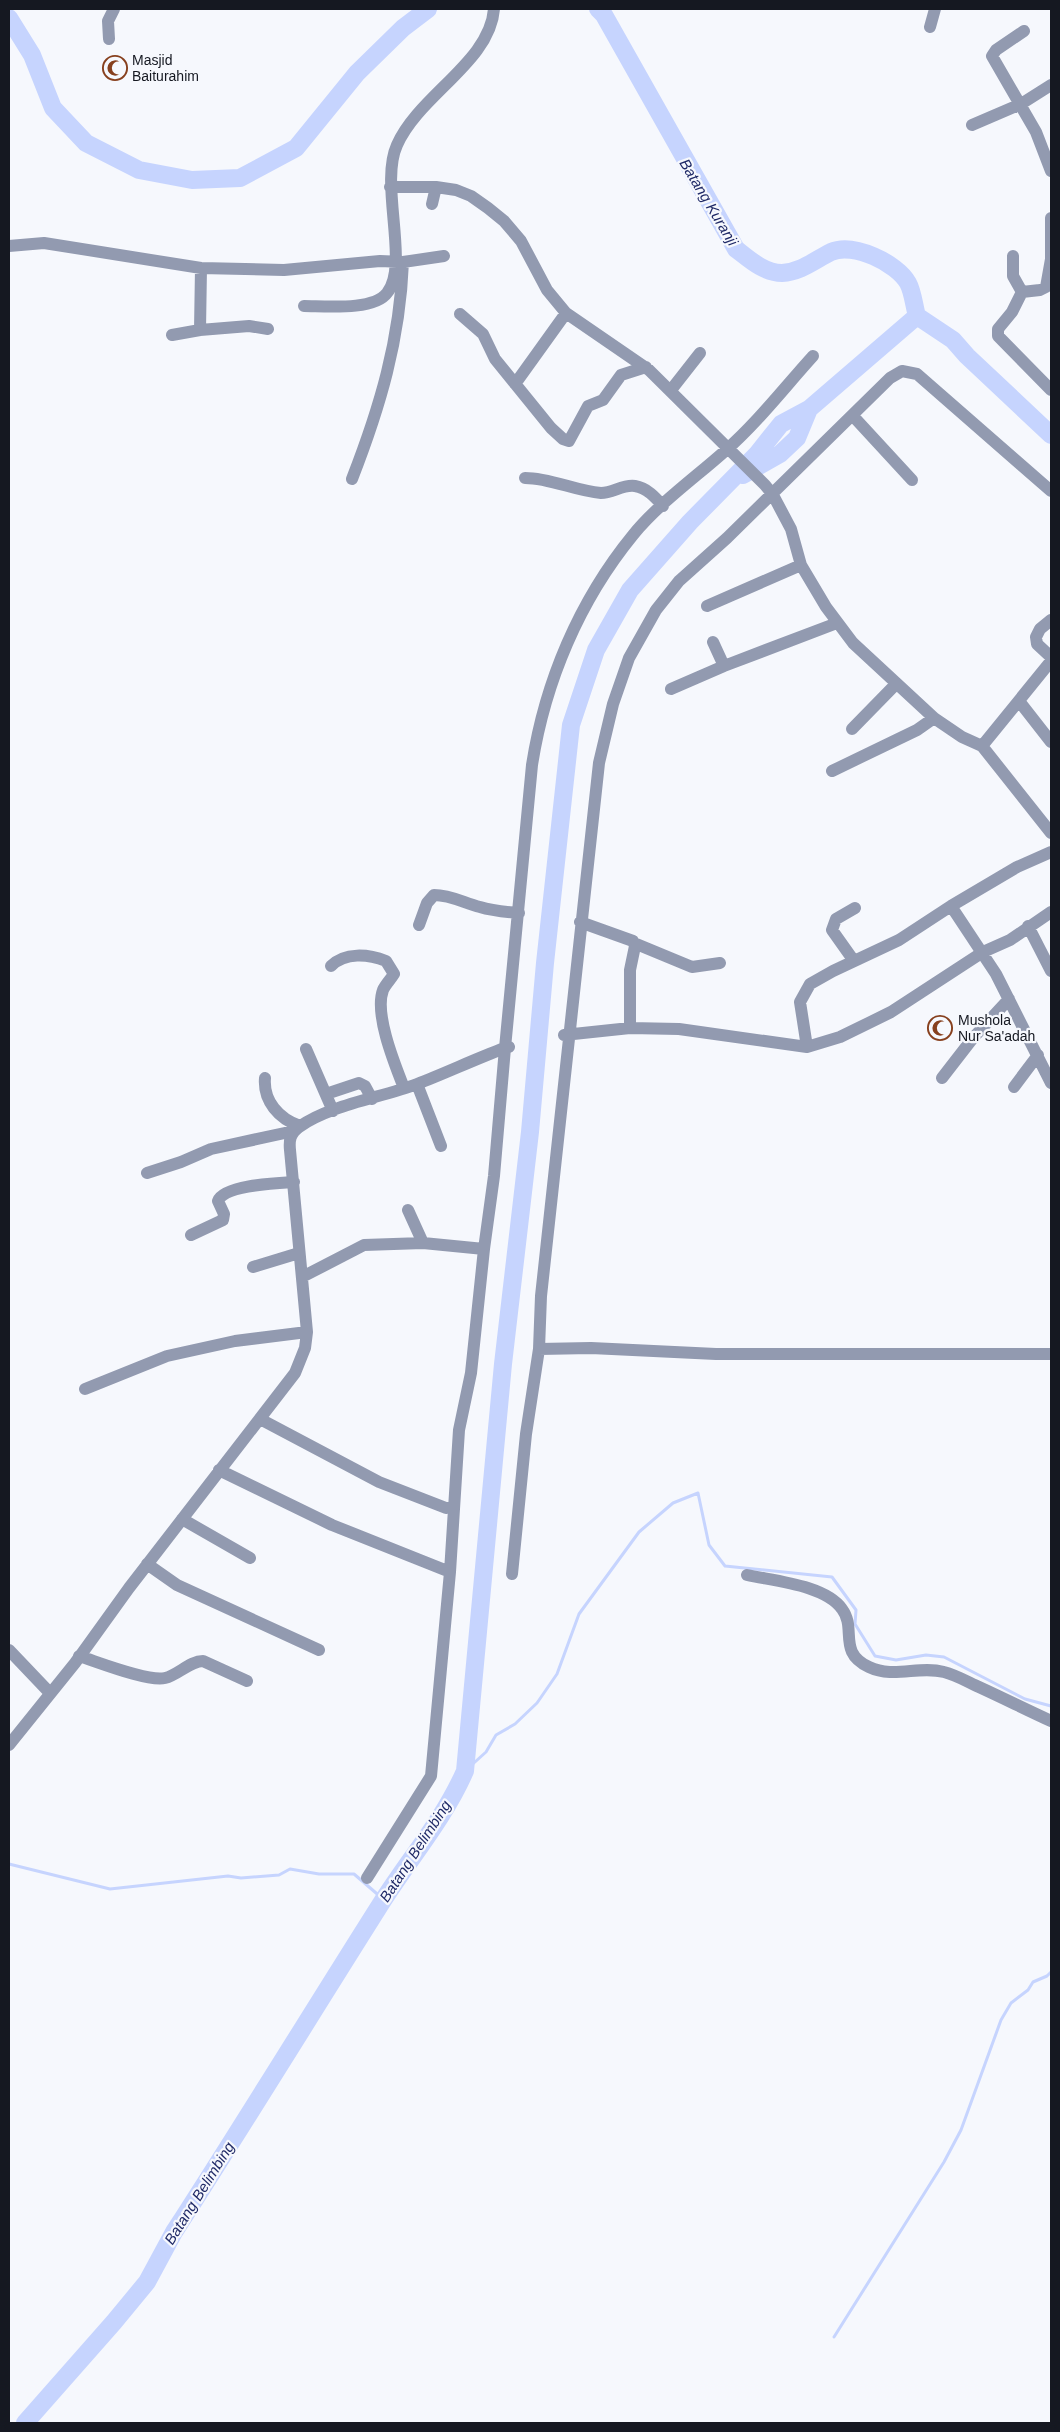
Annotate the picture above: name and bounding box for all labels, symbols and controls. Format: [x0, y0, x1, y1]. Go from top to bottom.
place label: Masjid Baiturahim [132, 52, 199, 84]
mosque icon: Masjid Baiturahim [102, 55, 128, 81]
water label: Batang Kuranji [676, 155, 742, 249]
place label: Mushola Nur Sa'adah [958, 1012, 1035, 1044]
mosque icon: Mushola Nur Sa'adah [927, 1015, 953, 1041]
water label: Batang Belimbing [376, 1797, 455, 1905]
water label: Batang Belimbing [161, 2138, 238, 2247]

